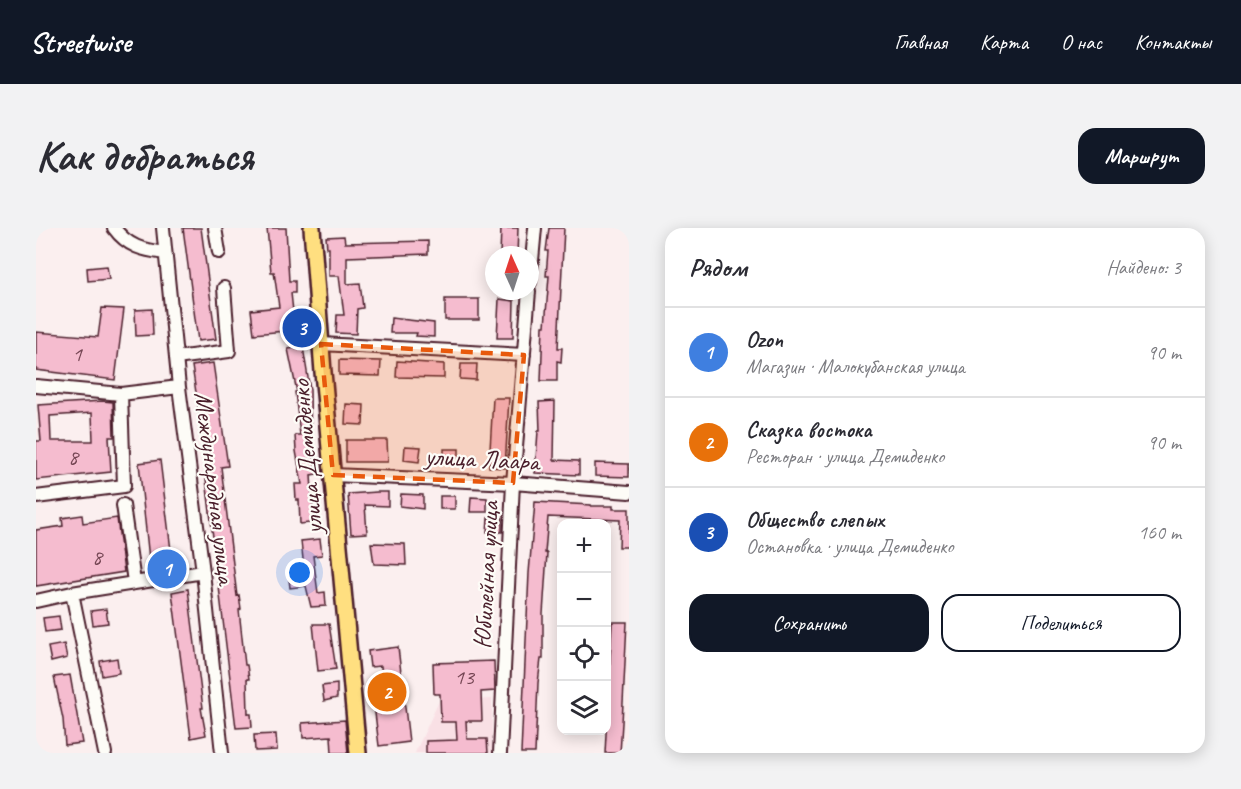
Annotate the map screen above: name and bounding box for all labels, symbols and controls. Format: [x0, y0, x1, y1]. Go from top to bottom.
text: Streetwise [30, 25, 131, 60]
text: Главная [894, 29, 947, 55]
text: Карта [980, 29, 1028, 55]
text: О нас [1061, 29, 1102, 55]
text: Контакты [1135, 29, 1211, 55]
button: Маршрут [1078, 128, 1205, 184]
text: Как добраться [36, 130, 253, 183]
north arrow [485, 246, 539, 300]
text: Рядом [689, 251, 747, 284]
text: Найдено: 3 [1106, 255, 1181, 280]
pin: 3 [282, 306, 322, 350]
text: Ozon [746, 326, 783, 354]
house number: 1 [72, 340, 83, 368]
text: 1 [704, 340, 713, 365]
text: 90 m [1147, 340, 1181, 365]
text: Магазин · Малокубанская улица [746, 354, 965, 379]
street label: улица Демиденко [284, 377, 330, 538]
street label: Международная улица [187, 390, 243, 588]
text: Сказка востока [746, 416, 872, 444]
text: 2 [704, 430, 713, 455]
text: 90 m [1147, 430, 1181, 455]
street label: улица Лаара [422, 439, 542, 479]
house number: 8 [68, 443, 80, 471]
text: Ресторан · улица Демиденко [746, 444, 944, 469]
street label: Юбилейная улица [466, 499, 506, 650]
text: Общество слепых [746, 506, 884, 534]
map controls [557, 519, 611, 735]
button: + [557, 519, 611, 573]
text: 3 [704, 520, 713, 545]
text: 160 m [1138, 520, 1181, 545]
text: Остановка · улица Демиденко [746, 534, 954, 559]
house number: 8 [92, 543, 104, 571]
pin: 1 [148, 546, 186, 592]
your location [285, 558, 314, 587]
button: − [557, 573, 611, 627]
button: Сохранить [689, 594, 929, 652]
button: Поделиться [941, 594, 1181, 652]
button: locate [557, 627, 611, 681]
house number: 13 [454, 663, 476, 691]
pin: 2 [368, 670, 406, 714]
button: layers [557, 681, 611, 735]

